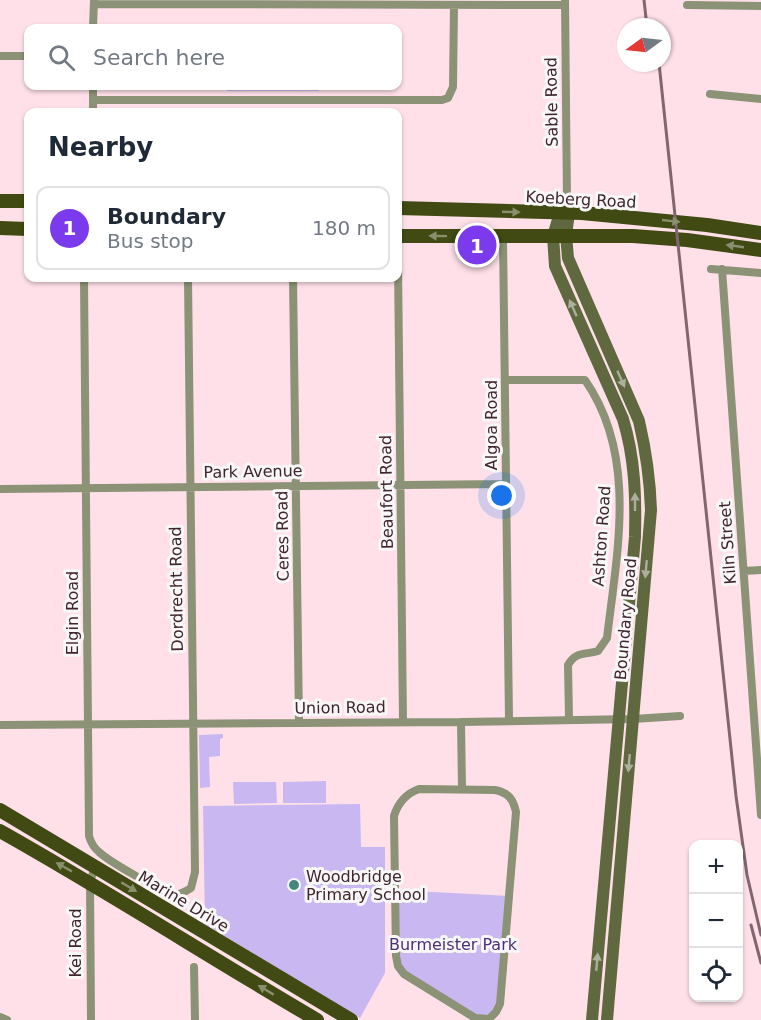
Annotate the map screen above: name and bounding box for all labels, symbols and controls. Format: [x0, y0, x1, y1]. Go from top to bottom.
north arrow [617, 18, 671, 72]
search box [24, 24, 402, 90]
icon: search [45, 41, 78, 74]
text: Search here [93, 45, 225, 70]
street label: Sable Road [541, 57, 562, 147]
text: Nearby [48, 132, 153, 162]
street label: Koeberg Road [525, 187, 637, 212]
text: Boundary [107, 204, 226, 229]
one-way arrow [502, 207, 521, 216]
text: 1 [63, 216, 76, 240]
text: 180 m [312, 216, 376, 240]
one-way arrow [662, 216, 681, 226]
pin: 1 [458, 222, 496, 268]
text: Bus stop [107, 229, 193, 253]
one-way arrow [428, 231, 447, 241]
one-way arrow [726, 241, 745, 250]
one-way arrow [568, 299, 578, 317]
one-way arrow [617, 371, 626, 388]
street label: Algoa Road [482, 380, 501, 470]
street label: Beaufort Road [376, 435, 397, 549]
street label: Park Avenue [203, 461, 303, 482]
your location [487, 481, 516, 510]
street label: Ashton Road [589, 485, 614, 587]
street label: Ceres Road [272, 491, 293, 581]
one-way arrow [631, 492, 640, 511]
street label: Kiln Street [715, 501, 740, 585]
street label: Dordrecht Road [166, 526, 187, 652]
street label: Boundary Road [611, 557, 640, 681]
one-way arrow [641, 559, 651, 578]
street label: Elgin Road [63, 571, 82, 655]
street label: Union Road [294, 697, 386, 718]
one-way arrow [624, 753, 634, 772]
map controls [689, 840, 743, 1002]
button: + [689, 840, 743, 894]
one-way arrow [55, 862, 72, 872]
street label: Marine Drive [135, 867, 233, 936]
place label: Woodbridge Primary School [306, 867, 426, 904]
marker: Woodbridge Primary School [287, 878, 301, 892]
one-way arrow [121, 882, 137, 893]
button: − [689, 894, 743, 948]
street label: Kei Road [66, 908, 85, 978]
park label: Burmeister Park [389, 935, 518, 954]
button: locate [689, 948, 743, 1002]
one-way arrow [592, 952, 602, 971]
one-way arrow [257, 985, 274, 995]

